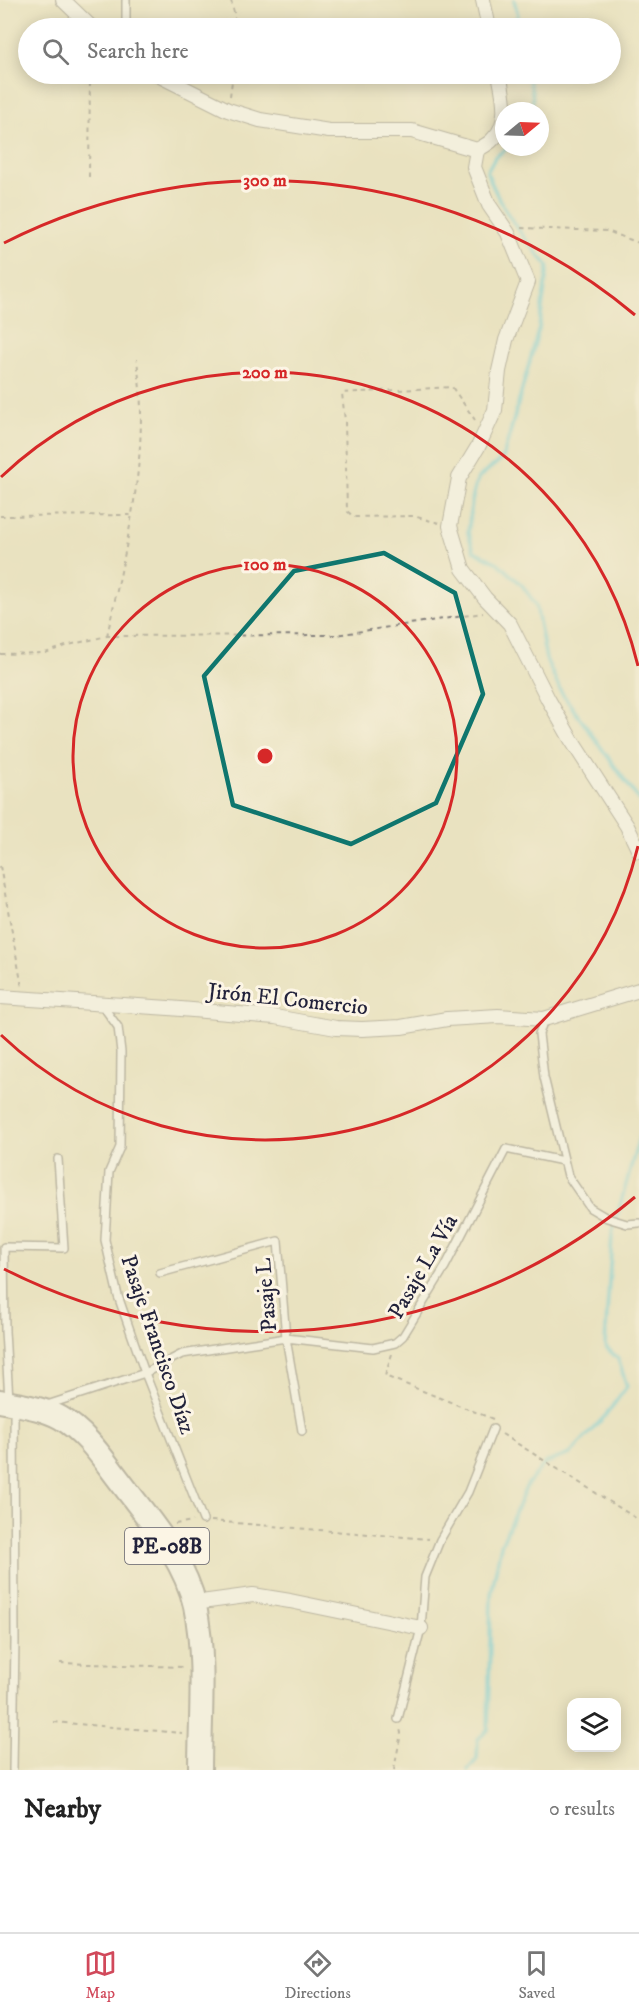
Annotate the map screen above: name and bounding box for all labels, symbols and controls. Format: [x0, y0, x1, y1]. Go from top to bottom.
search box [18, 18, 621, 84]
icon: search [39, 35, 72, 68]
text: Search here [87, 38, 189, 65]
north arrow [495, 102, 549, 156]
text: 300 m [243, 170, 287, 192]
text: 200 m [242, 362, 288, 384]
text: 100 m [243, 554, 287, 576]
centre of rings [255, 746, 275, 766]
street label: Jirón El Comercio [204, 977, 369, 1021]
street label: Pasaje La Vía [383, 1209, 464, 1324]
street label: Pasaje Francisco Díaz [114, 1251, 201, 1438]
street label: Pasaje L [250, 1257, 283, 1333]
road number: PE-08B [125, 1528, 209, 1564]
map controls [567, 1698, 621, 1752]
button: layers [567, 1698, 621, 1752]
text: Nearby [24, 1793, 101, 1826]
text: 0 results [549, 1797, 615, 1822]
tab: Map [84, 1947, 117, 2003]
tab: Directions [284, 1947, 351, 2003]
tab: Saved [518, 1947, 555, 2003]

